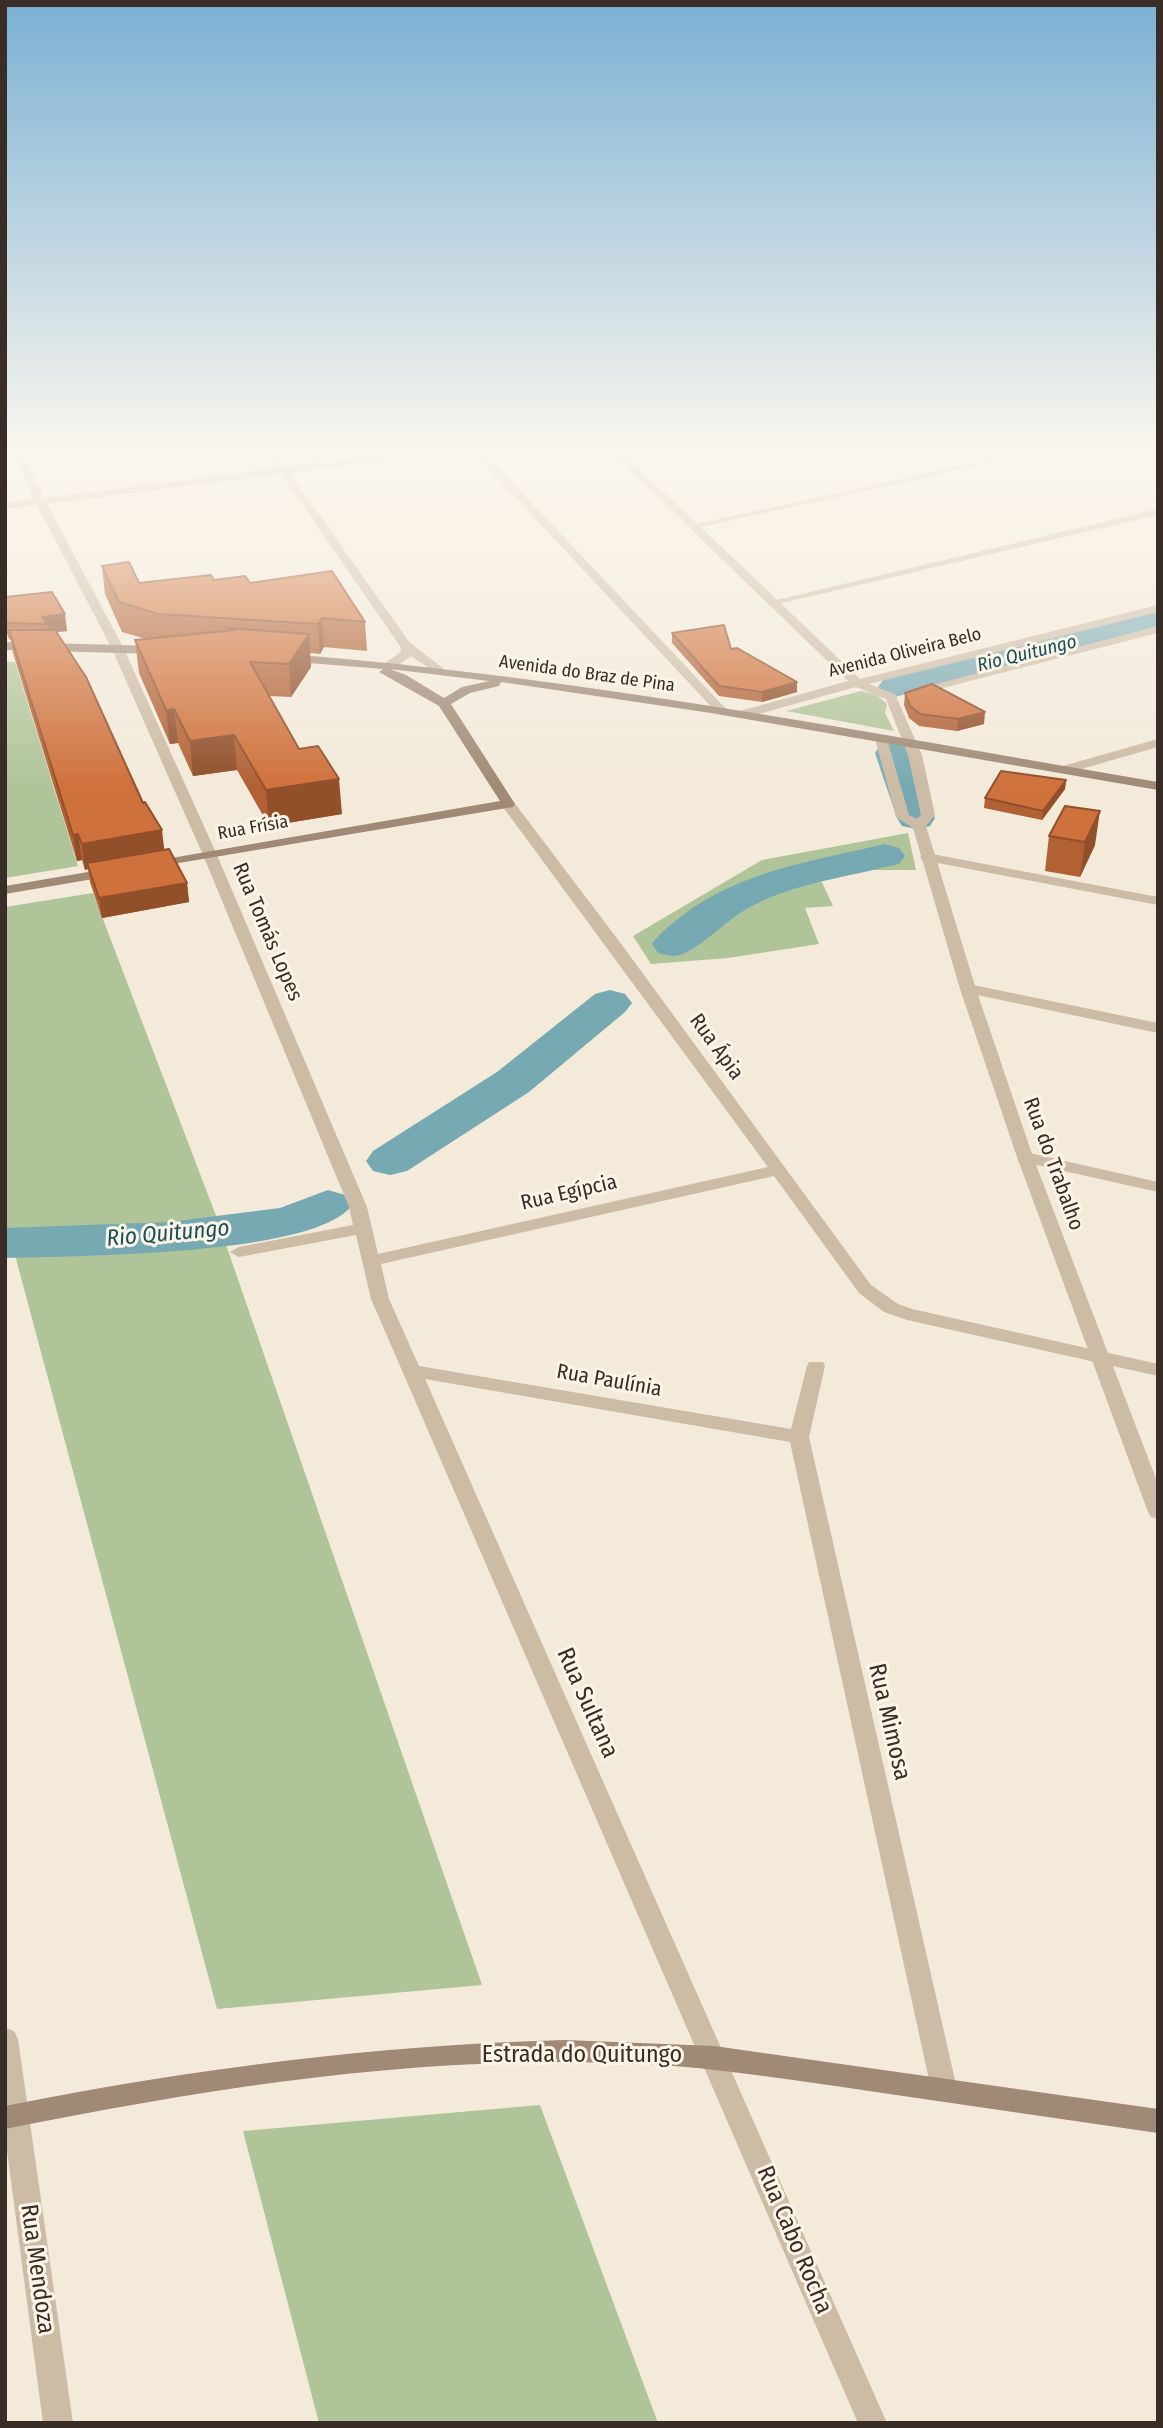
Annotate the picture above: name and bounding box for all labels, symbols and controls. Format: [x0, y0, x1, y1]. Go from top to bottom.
street label: Avenida Oliveira Belo [826, 624, 984, 682]
water label: Rio Quitungo [975, 631, 1079, 677]
street label: Avenida do Braz de Pina [498, 651, 676, 697]
street label: Rua Frísia [216, 811, 290, 845]
street label: Rua Tomás Lopes [227, 859, 307, 1005]
street label: Rua Ápia [684, 1009, 748, 1085]
street label: Rua do Trabalho [1017, 1094, 1089, 1234]
street label: Rua Egípcia [518, 1170, 620, 1216]
water label: Rio Quitungo [105, 1215, 231, 1253]
street label: Rua Paulínia [554, 1359, 664, 1403]
street label: Rua Sultana [550, 1643, 624, 1763]
street label: Rua Mimosa [862, 1661, 916, 1783]
street label: Estrada do Quitungo [482, 2041, 682, 2069]
street label: Rua Cabo Rocha [750, 2162, 838, 2318]
street label: Rua Mendoza [14, 2202, 60, 2336]

